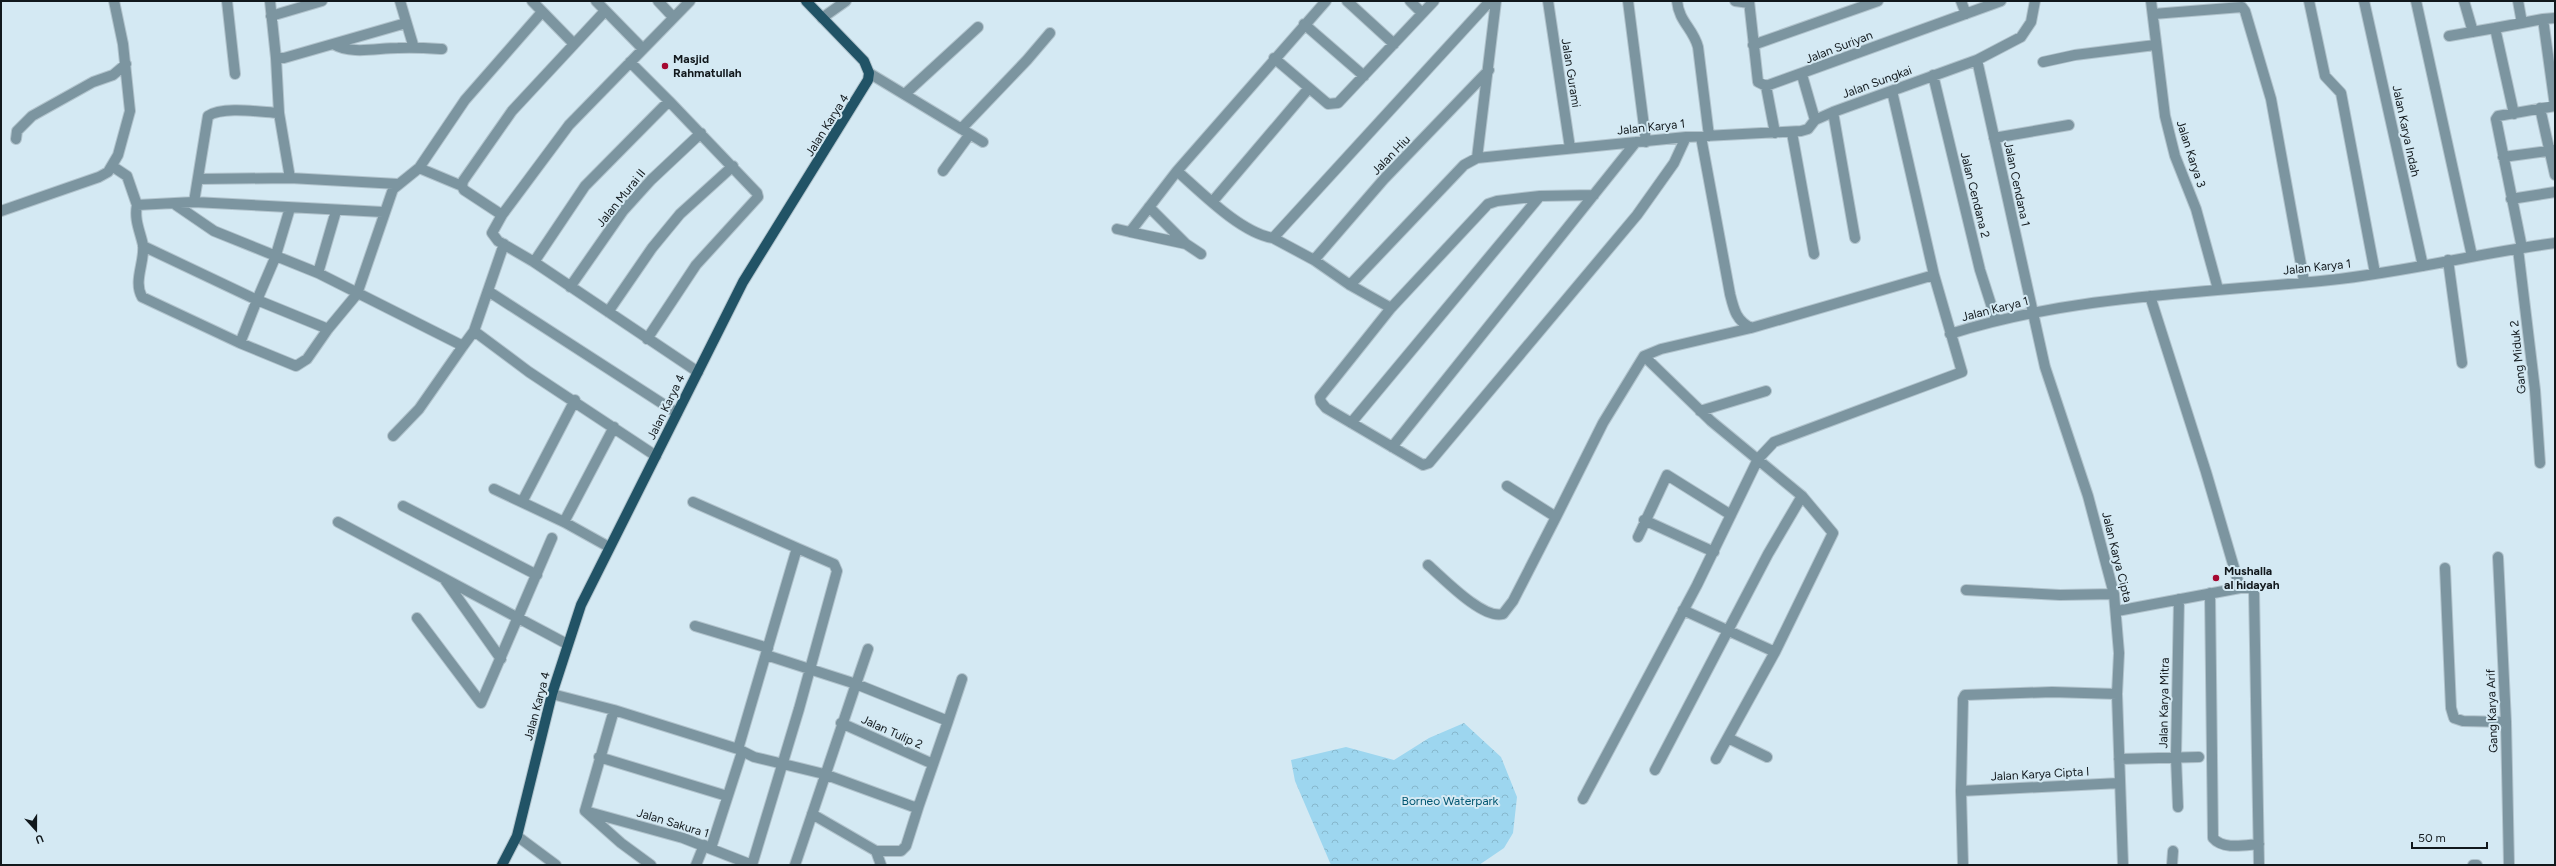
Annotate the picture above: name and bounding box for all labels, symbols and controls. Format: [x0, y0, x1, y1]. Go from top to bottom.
street label: Jalan Suriyan [1804, 28, 1875, 66]
street label: Jalan Gurami [1559, 37, 1583, 109]
place label: Masjid Rahmatullah [673, 52, 742, 80]
marker: Masjid Rahmatullah [660, 61, 670, 71]
street label: Jalan Sungkai [1840, 63, 1914, 101]
street label: Jalan Karya Indah [2389, 84, 2423, 178]
street label: Jalan Karya 4 [802, 91, 852, 159]
street label: Jalan Karya 1 [1616, 116, 1686, 138]
street label: Jalan Karya 3 [2174, 119, 2208, 189]
street label: Jalan Hiu [1369, 132, 1413, 178]
street label: Jalan Cendana 1 [2001, 140, 2033, 228]
street label: Jalan Cendana 2 [1958, 150, 1992, 240]
street label: Jalan Murai II [594, 166, 648, 230]
street label: Jalan Karya 1 [2282, 256, 2352, 278]
street label: Jalan Karya 1 [1960, 294, 2030, 324]
street label: Gang Miduk 2 [2507, 319, 2529, 395]
street label: Jalan Karya 4 [644, 372, 688, 442]
street label: Jalan Karya Cipta [2099, 510, 2135, 604]
place label: Mushalla al hidayah [2224, 564, 2280, 592]
marker: Mushalla al hidayah [2211, 573, 2221, 583]
street label: Jalan Karya Mitra [2156, 657, 2172, 749]
street label: Gang Karya Arif [2484, 668, 2500, 753]
street label: Jalan Karya 4 [521, 669, 553, 742]
street label: Jalan Tulip 2 [859, 712, 925, 752]
street label: Jalan Karya Cipta I [1990, 764, 2090, 784]
park label: Borneo Waterpark [1402, 794, 1499, 808]
street label: Jalan Sakura 1 [635, 805, 711, 841]
north arrow [16, 810, 56, 850]
scale bar [2412, 824, 2487, 850]
text: U [33, 831, 45, 846]
text: 50 m [2418, 831, 2446, 845]

